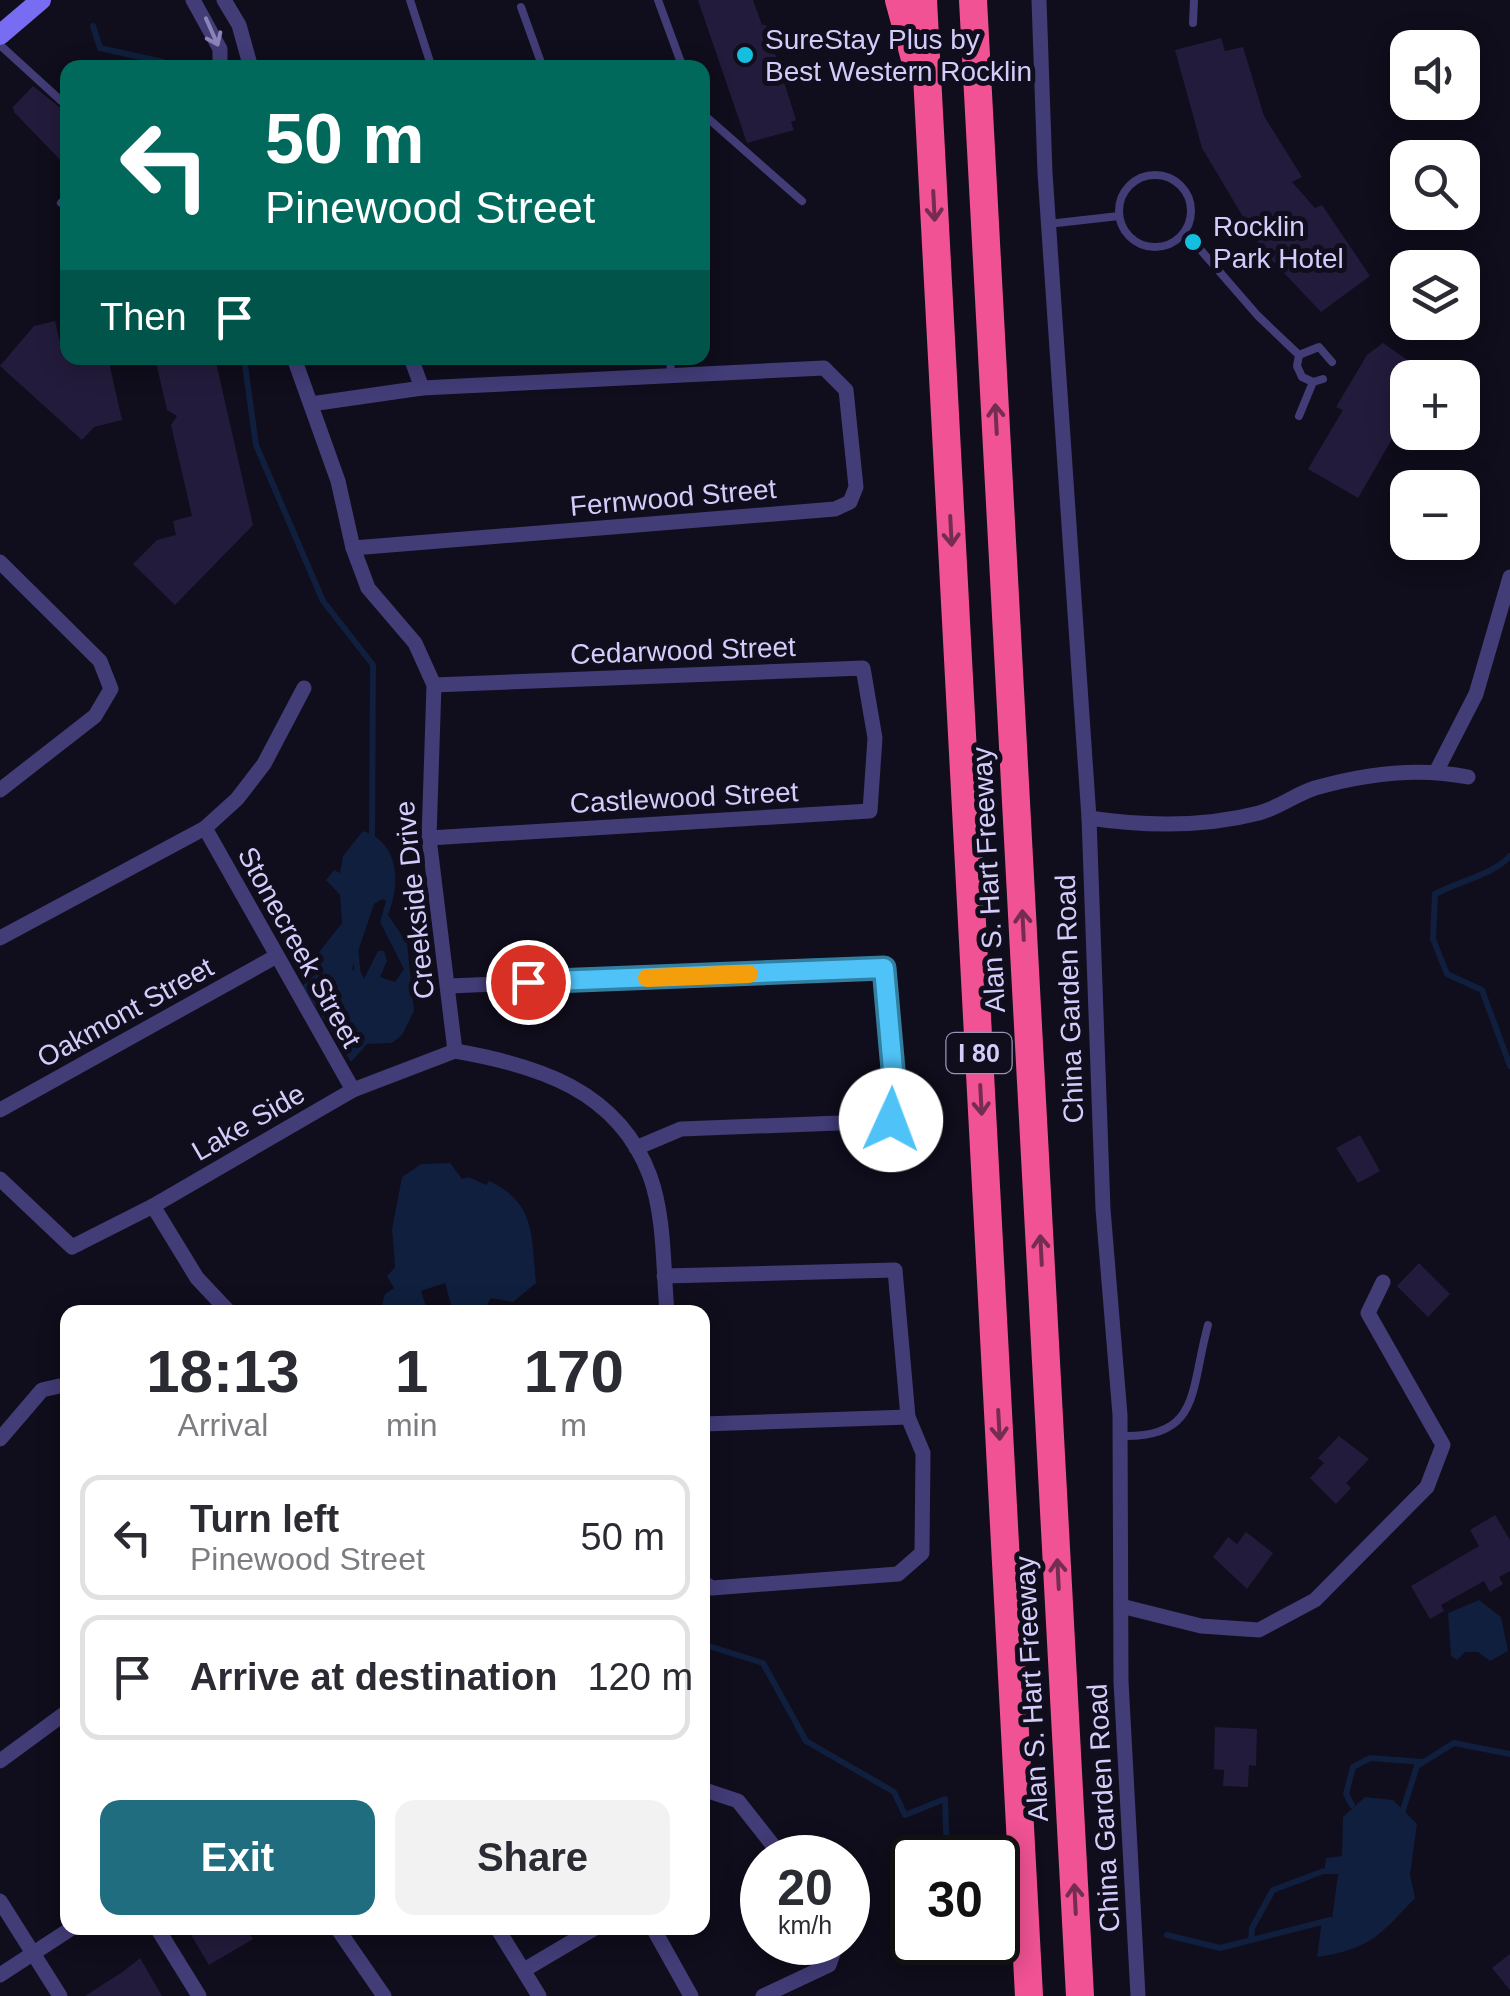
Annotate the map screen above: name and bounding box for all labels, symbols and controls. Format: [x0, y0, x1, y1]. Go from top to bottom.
one-way arrow [204, 16, 223, 46]
place label: SureStay Plus by Best Western Rocklin [765, 24, 1032, 87]
map controls [1390, 30, 1480, 560]
button: sound [1390, 30, 1480, 120]
marker: SureStay Plus by Best Western Rocklin [734, 44, 756, 66]
icon: left [100, 100, 230, 230]
text: 50 m [265, 100, 425, 178]
button: search [1390, 140, 1480, 230]
text: Pinewood Street [265, 182, 595, 233]
one-way arrow [925, 190, 944, 222]
place label: Rocklin Park Hotel [1213, 211, 1344, 274]
marker: Rocklin Park Hotel [1182, 231, 1204, 253]
button: layers [1390, 250, 1480, 340]
icon: arrive [207, 290, 262, 345]
text: Then [100, 296, 187, 338]
button: + [1390, 360, 1480, 450]
one-way arrow [986, 403, 1005, 435]
button: − [1390, 470, 1480, 560]
street label: Fernwood Street [569, 473, 778, 522]
one-way arrow [942, 514, 961, 547]
street label: Cedarwood Street [570, 631, 797, 670]
street label: Alan S. Hart Freeway [966, 746, 1011, 1014]
street label: Castlewood Street [569, 776, 799, 819]
street label: Creekside Drive [389, 799, 440, 1001]
street label: Stonecreek Street [232, 842, 368, 1053]
street label: China Garden Road [1050, 874, 1089, 1124]
one-way arrow [1013, 909, 1032, 942]
pin [486, 940, 571, 1025]
street label: Oakmont Street [32, 951, 219, 1074]
icon: arrive [501, 955, 556, 1010]
road number: I 80 [946, 1033, 1012, 1073]
position arrow [839, 1068, 943, 1172]
street label: Lake Side [187, 1078, 310, 1167]
one-way arrow [972, 1084, 991, 1116]
one-way arrow [1031, 1234, 1050, 1266]
text: 18:13 [146, 1338, 300, 1405]
text: 1 [395, 1338, 428, 1405]
text: 170 [524, 1338, 624, 1405]
text: Arrival [178, 1407, 268, 1443]
text: min [386, 1407, 437, 1443]
text: m [560, 1407, 587, 1443]
one-way arrow [990, 1408, 1009, 1440]
text: Turn left [190, 1498, 339, 1540]
icon: left [105, 1510, 160, 1565]
text: 50 m [581, 1516, 665, 1558]
text: Pinewood Street [190, 1541, 425, 1577]
street label: Alan S. Hart Freeway [1009, 1555, 1054, 1823]
one-way arrow [1048, 1559, 1067, 1591]
icon: arrive [105, 1650, 160, 1705]
text: Arrive at destination [190, 1656, 557, 1698]
text: 120 m [587, 1656, 693, 1698]
street label: China Garden Road [1082, 1683, 1125, 1933]
button: Exit [100, 1800, 375, 1915]
button: Share [395, 1800, 670, 1915]
speed limit sign: 30 [890, 1835, 1020, 1965]
text: 20 [777, 1860, 833, 1916]
one-way arrow [1065, 1883, 1084, 1915]
text: km/h [778, 1911, 832, 1939]

